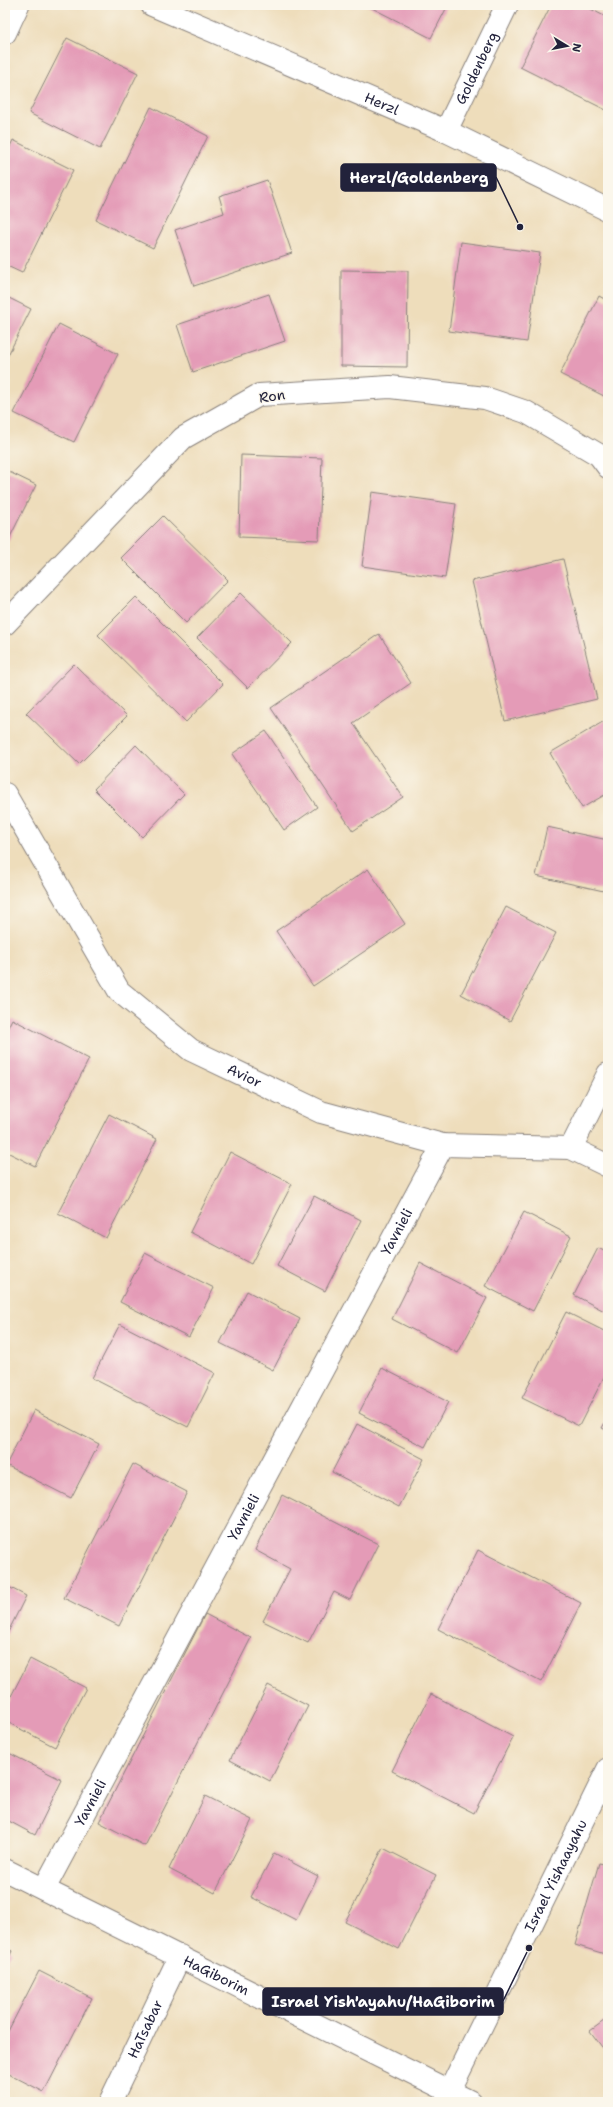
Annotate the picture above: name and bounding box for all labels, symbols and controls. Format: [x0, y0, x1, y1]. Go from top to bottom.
north arrow [547, 26, 587, 66]
street label: Goldenberg [451, 29, 502, 107]
text: N [568, 42, 584, 54]
street label: Herzl [362, 88, 403, 119]
callout: Herzl/Goldenberg [341, 164, 496, 191]
text: Herzl/Goldenberg [350, 168, 489, 188]
street label: Ron [258, 385, 287, 407]
street label: Avior [224, 1060, 265, 1092]
street label: Yavnieli [377, 1205, 416, 1258]
street label: Yavnieli [224, 1491, 263, 1544]
street label: Yavnieli [70, 1776, 110, 1829]
street label: Israel Yishaayahu [520, 1816, 591, 1935]
street label: HaGiborim [180, 1951, 252, 1999]
callout: Israel Yish'ayahu/HaGiborim [263, 1988, 503, 2015]
text: Israel Yish'ayahu/HaGiborim [271, 1992, 495, 2012]
street label: HaTsabar [123, 1996, 167, 2061]

